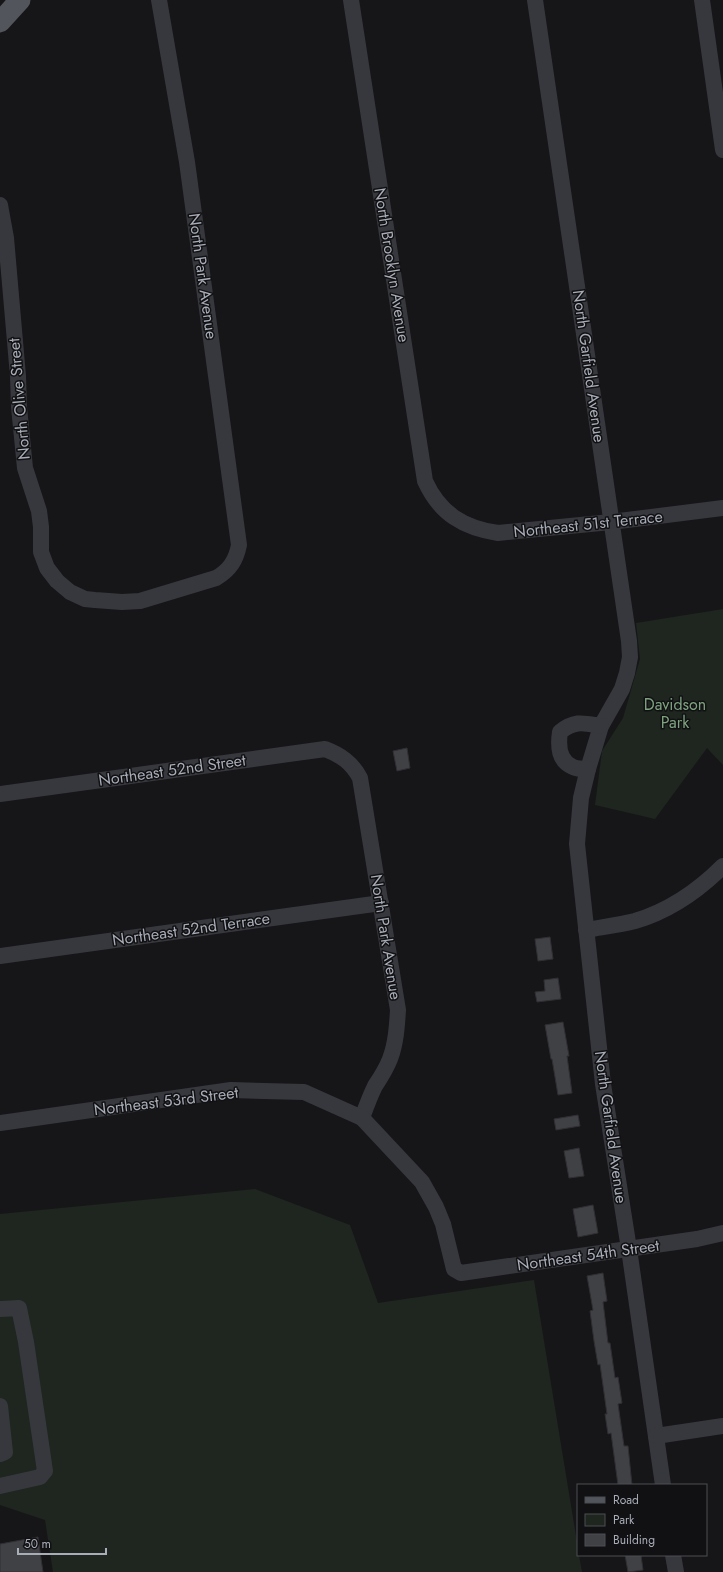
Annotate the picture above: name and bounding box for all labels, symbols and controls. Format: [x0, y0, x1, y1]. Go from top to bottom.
street label: North Brooklyn Avenue [368, 186, 416, 344]
street label: North Park Avenue [183, 212, 223, 340]
street label: North Garfield Avenue [567, 288, 611, 444]
street label: North Olive Street [2, 337, 36, 461]
street label: Northeast 51st Terrace [512, 505, 664, 543]
park label: Davidson Park [644, 693, 706, 734]
street label: Northeast 52nd Street [97, 748, 247, 792]
street label: North Park Avenue [365, 873, 407, 1001]
street label: Northeast 52nd Terrace [111, 907, 271, 951]
street label: North Garfield Avenue [589, 1049, 633, 1205]
street label: Northeast 53rd Street [93, 1081, 240, 1121]
street label: Northeast 54th Street [515, 1234, 661, 1276]
legend [577, 1484, 707, 1556]
text: Road [613, 1491, 639, 1509]
text: Park [613, 1511, 635, 1529]
scale bar [18, 1530, 106, 1556]
text: Building [613, 1531, 655, 1549]
text: 50 m [24, 1535, 51, 1553]

